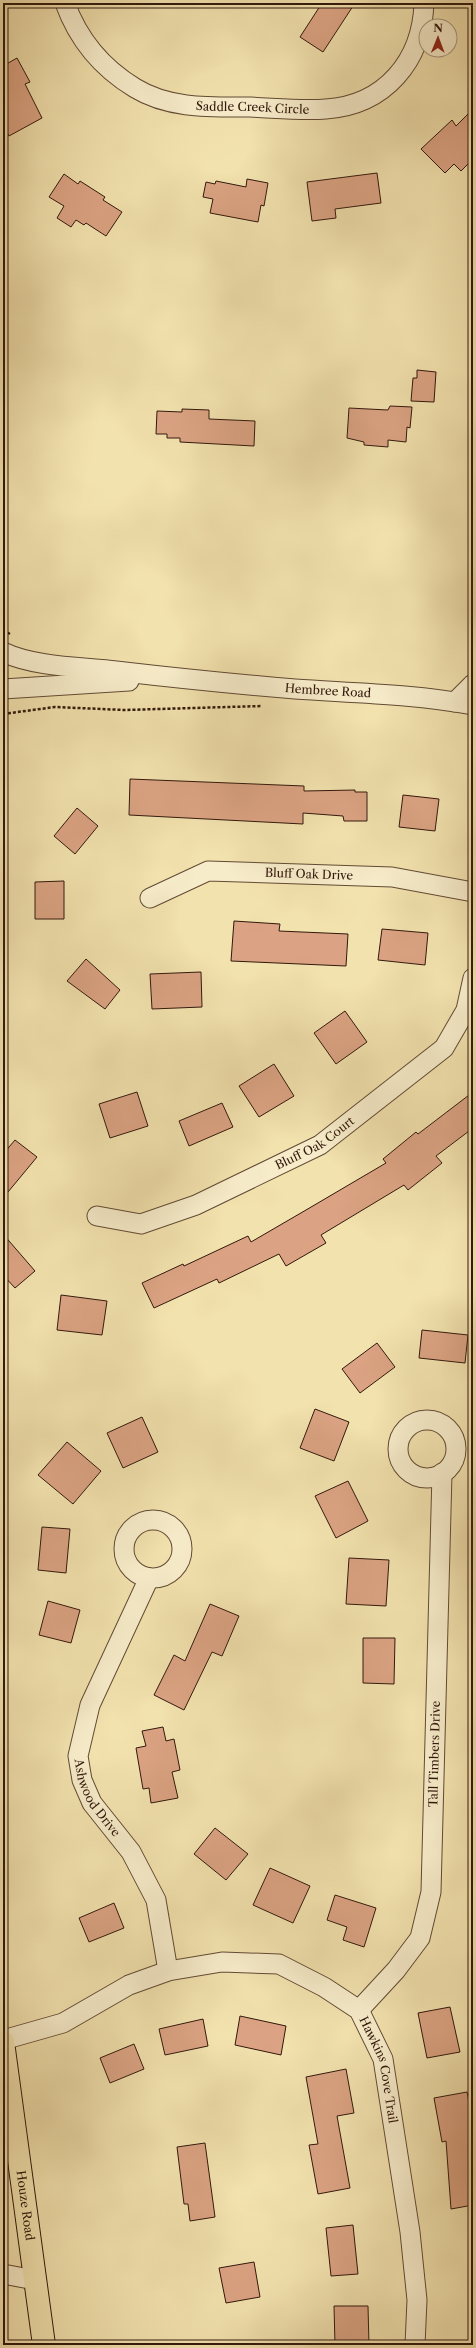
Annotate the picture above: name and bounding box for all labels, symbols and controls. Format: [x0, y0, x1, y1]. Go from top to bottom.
north arrow [418, 18, 458, 58]
text: N [433, 21, 444, 35]
street label: Saddle Creek Circle [195, 98, 310, 117]
street label: Hembree Road [284, 680, 372, 701]
street label: Bluff Oak Drive [265, 865, 354, 883]
street label: Bluff Oak Court [273, 1113, 358, 1173]
street label: Tall Timbers Drive [425, 1700, 443, 1807]
street label: Ashwood Drive [71, 1757, 124, 1840]
street label: Hawkins Cove Trail [356, 2014, 401, 2125]
street label: Houze Road [13, 2169, 38, 2242]

